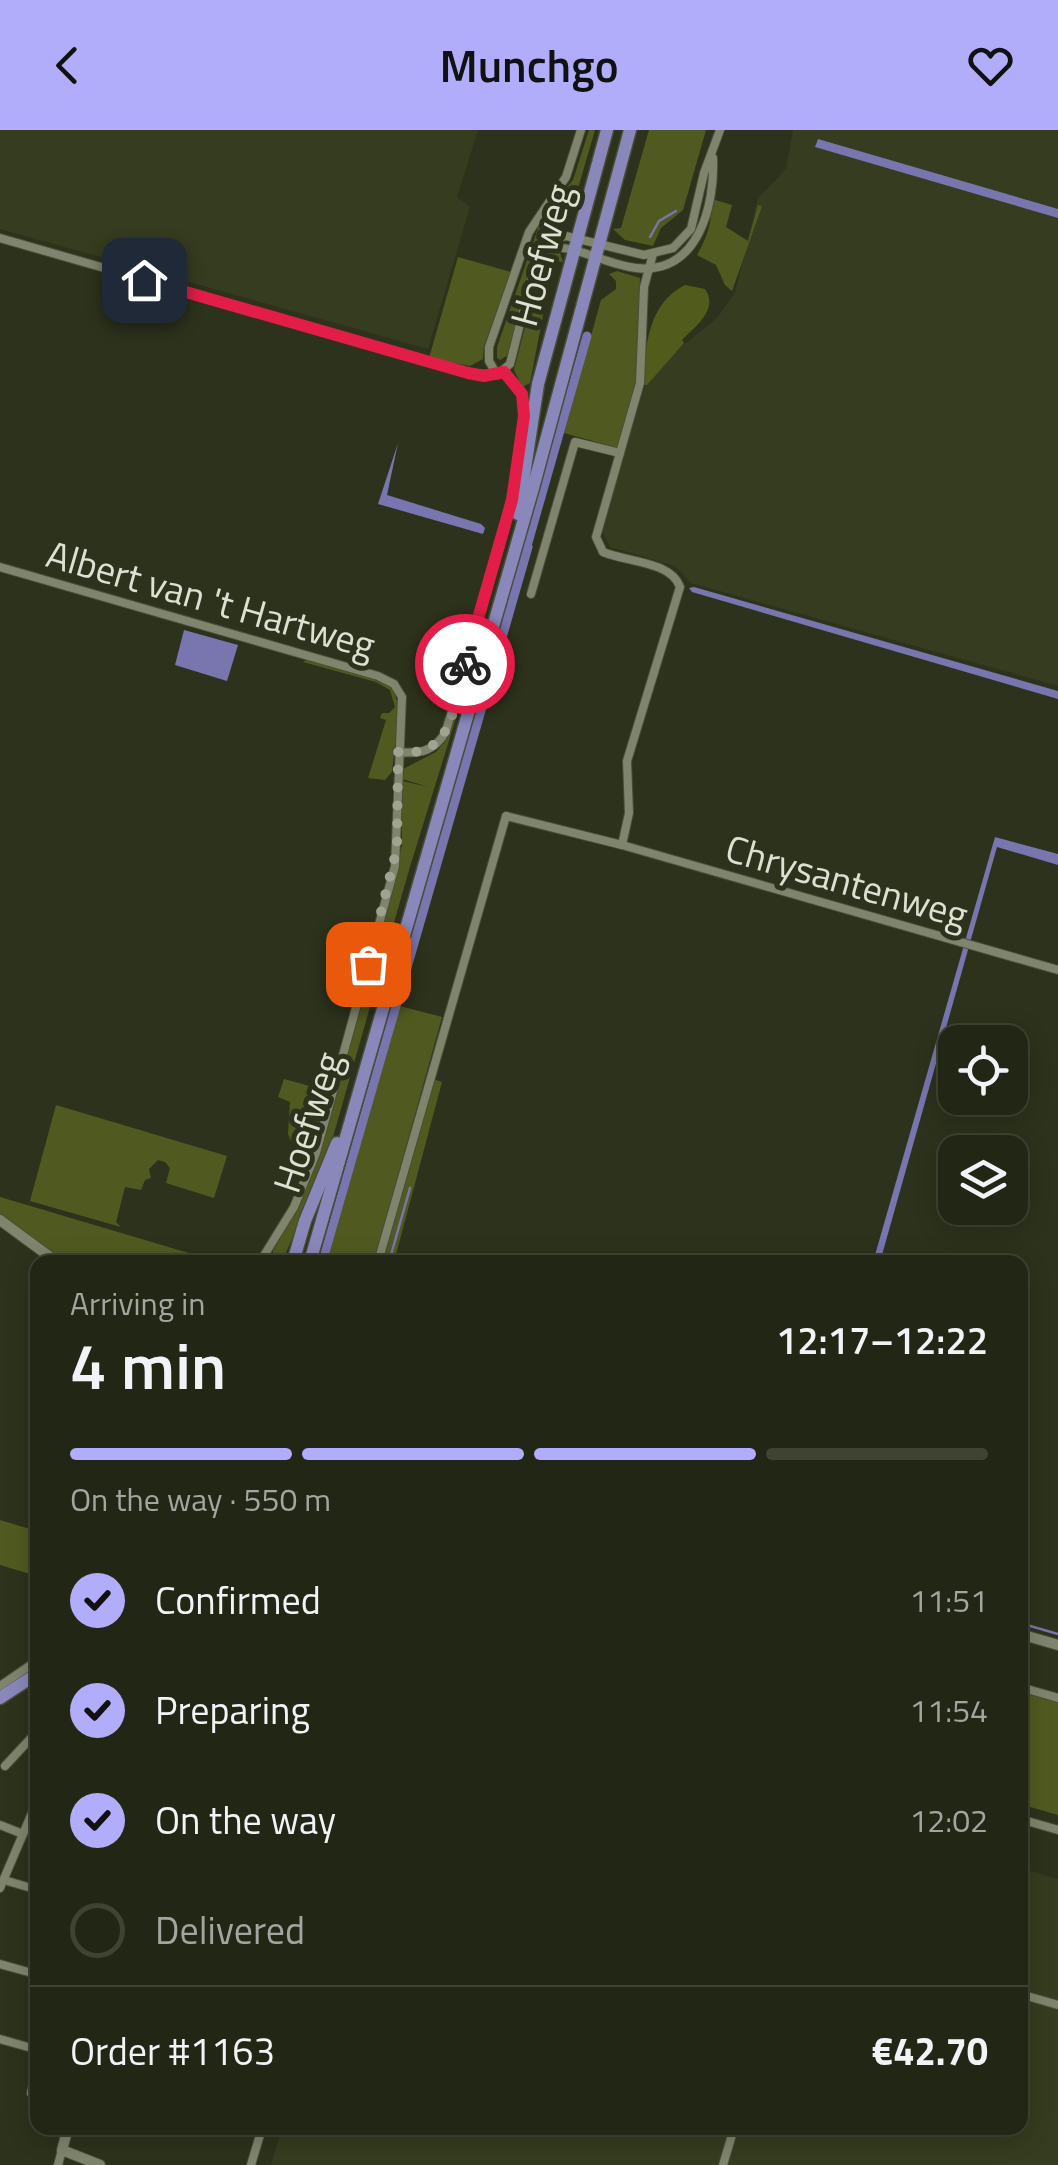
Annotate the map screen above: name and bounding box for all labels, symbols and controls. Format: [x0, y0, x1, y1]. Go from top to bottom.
text: Munchgo [439, 31, 619, 99]
icon: back [40, 38, 95, 93]
icon: heart [963, 38, 1018, 93]
street label: Hoefweg [494, 178, 588, 332]
pin [102, 238, 187, 323]
icon: home [117, 253, 172, 308]
street label: Albert van 't Hartweg [40, 524, 382, 674]
courier [415, 614, 515, 714]
icon: bike [438, 637, 493, 692]
street label: Chrysantenweg [719, 819, 975, 943]
pin [326, 922, 411, 1007]
icon: bag [341, 937, 396, 992]
map controls [938, 1025, 1028, 1225]
button: locate [938, 1025, 1028, 1115]
street label: Hoefweg [257, 1044, 357, 1200]
button: layers [938, 1135, 1028, 1225]
text: Arriving in [70, 1279, 206, 1327]
text: 12:17–12:22 [776, 1311, 988, 1369]
text: 4 min [70, 1315, 226, 1414]
text: On the way · 550 m [70, 1475, 331, 1523]
text: Confirmed [155, 1571, 321, 1629]
icon: check [70, 1573, 125, 1628]
text: 11:51 [909, 1576, 988, 1624]
text: Preparing [155, 1681, 310, 1739]
icon: check [70, 1683, 125, 1738]
text: 11:54 [909, 1686, 988, 1734]
text: On the way [155, 1791, 336, 1849]
icon: check [70, 1793, 125, 1848]
text: 12:02 [909, 1796, 988, 1844]
text: Delivered [155, 1901, 305, 1959]
text: Order #1163 [70, 2022, 275, 2080]
text: €42.70 [872, 2022, 988, 2080]

